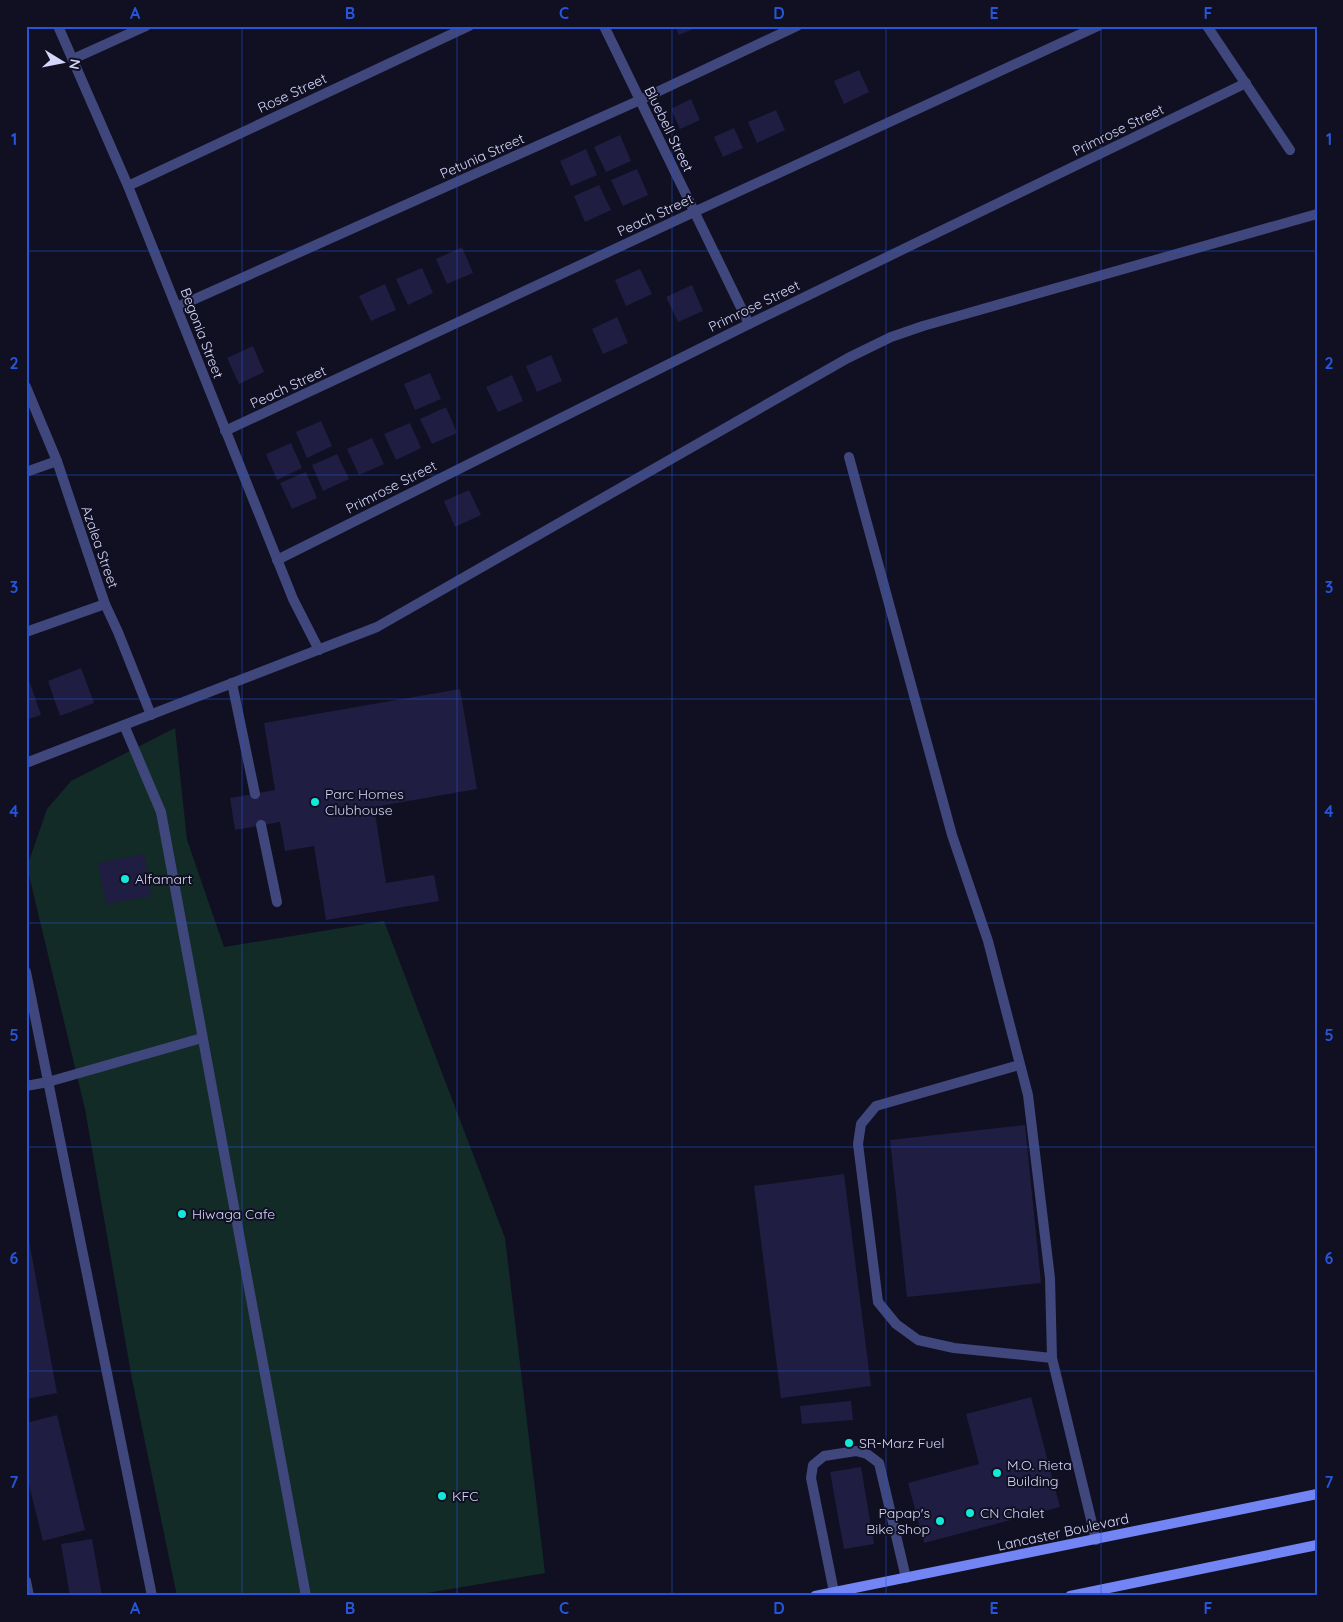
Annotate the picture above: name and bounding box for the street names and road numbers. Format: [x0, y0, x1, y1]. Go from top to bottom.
street label: Rose Street [255, 69, 330, 117]
street label: Bluebell Street [641, 83, 698, 175]
street label: Primrose Street [1069, 100, 1167, 160]
street label: Petunia Street [437, 129, 527, 183]
street label: Peach Street [614, 189, 696, 240]
street label: Primrose Street [705, 276, 803, 336]
street label: Begonia Street [176, 285, 228, 381]
street label: Peach Street [247, 361, 329, 412]
street label: Primrose Street [343, 456, 440, 518]
street label: Azalea Street [78, 503, 123, 591]
street label: Lancaster Boulevard [996, 1509, 1130, 1555]

